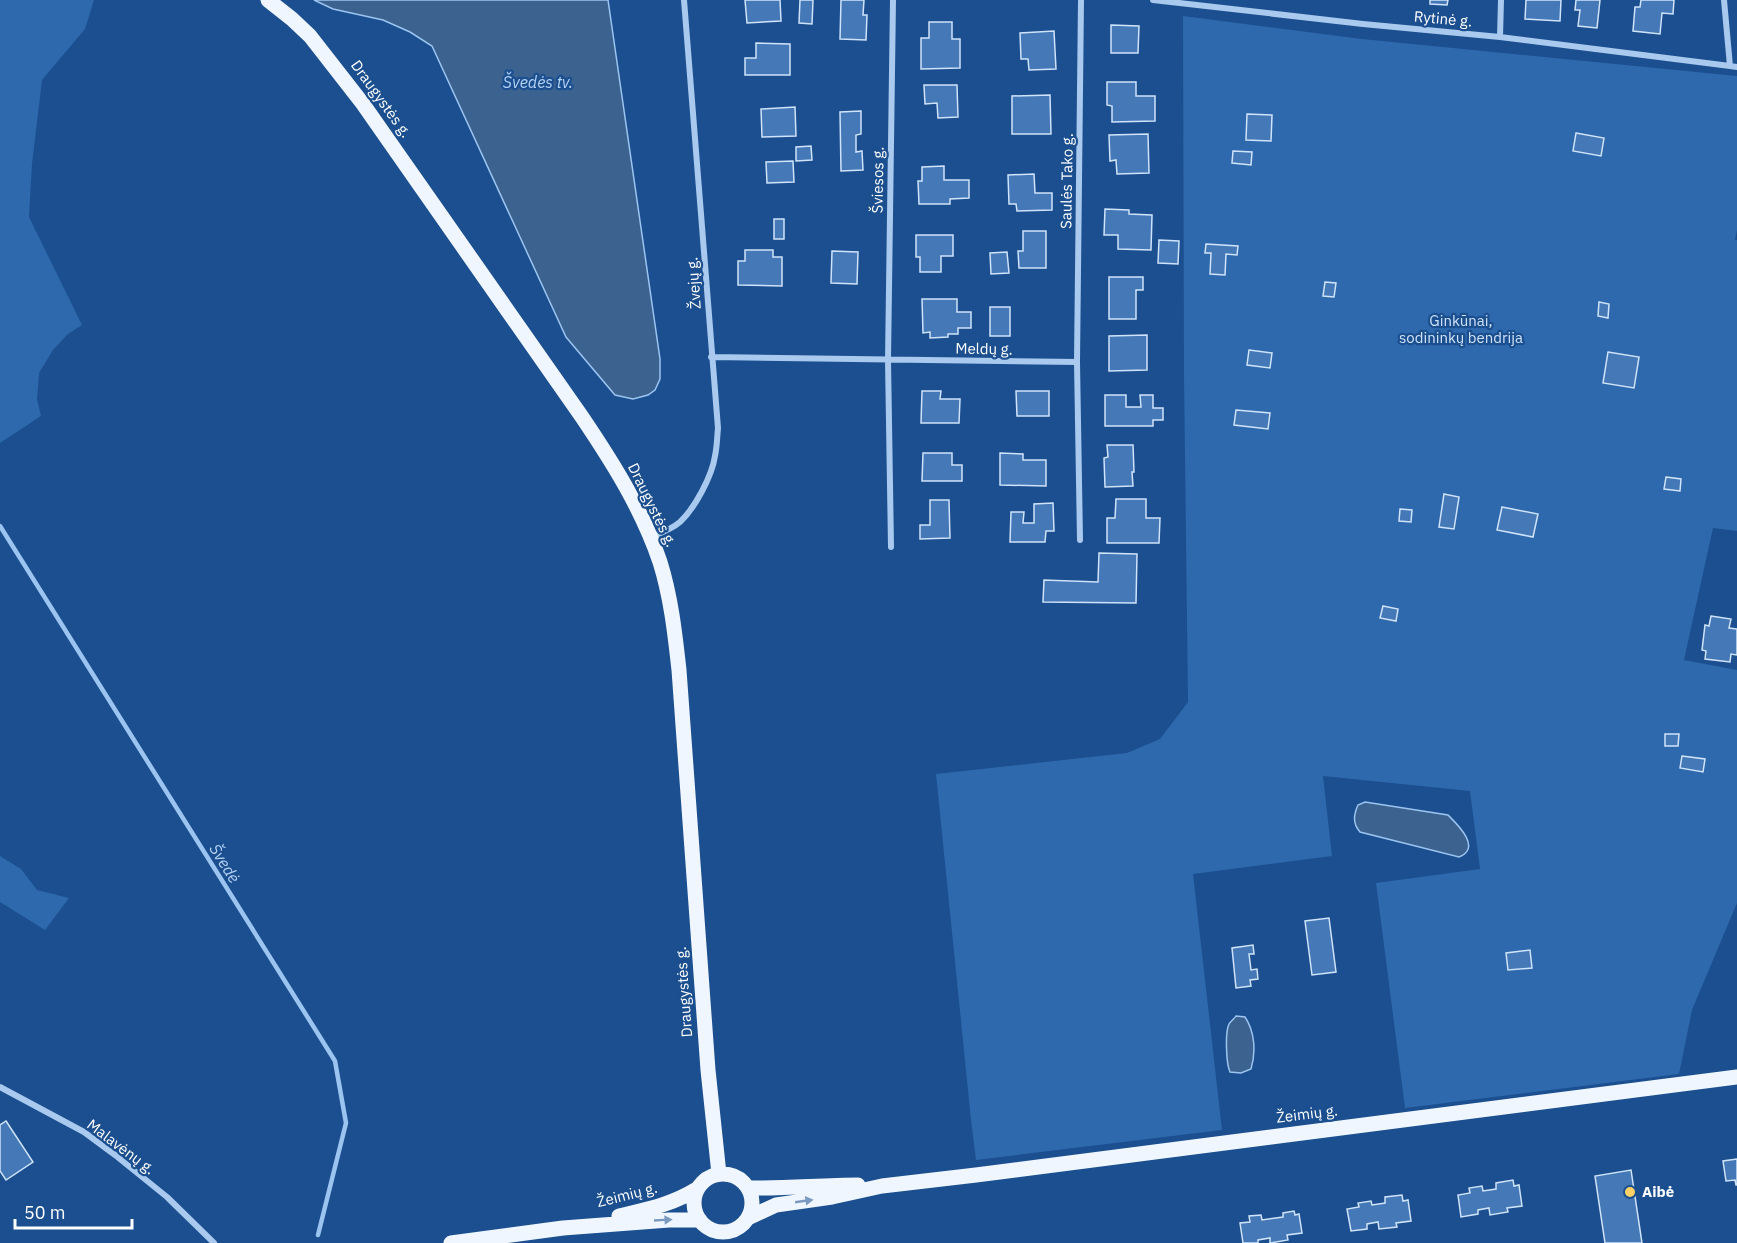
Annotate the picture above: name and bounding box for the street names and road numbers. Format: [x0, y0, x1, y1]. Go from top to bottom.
street label: Rytinė g. [1413, 6, 1473, 31]
street label: Draugystės g. [347, 56, 416, 141]
street label: Saulės Tako g. [1056, 133, 1077, 229]
street label: Šviesos g. [867, 146, 888, 214]
street label: Žvejų g. [682, 256, 705, 310]
street label: Meldų g. [955, 339, 1013, 358]
street label: Draugystės g. [624, 460, 681, 550]
street label: Draugystės g. [671, 946, 696, 1038]
street label: Žeimių g. [1275, 1100, 1339, 1127]
street label: Malavėnų g. [83, 1115, 159, 1178]
street label: Žeimių g. [595, 1178, 659, 1211]

